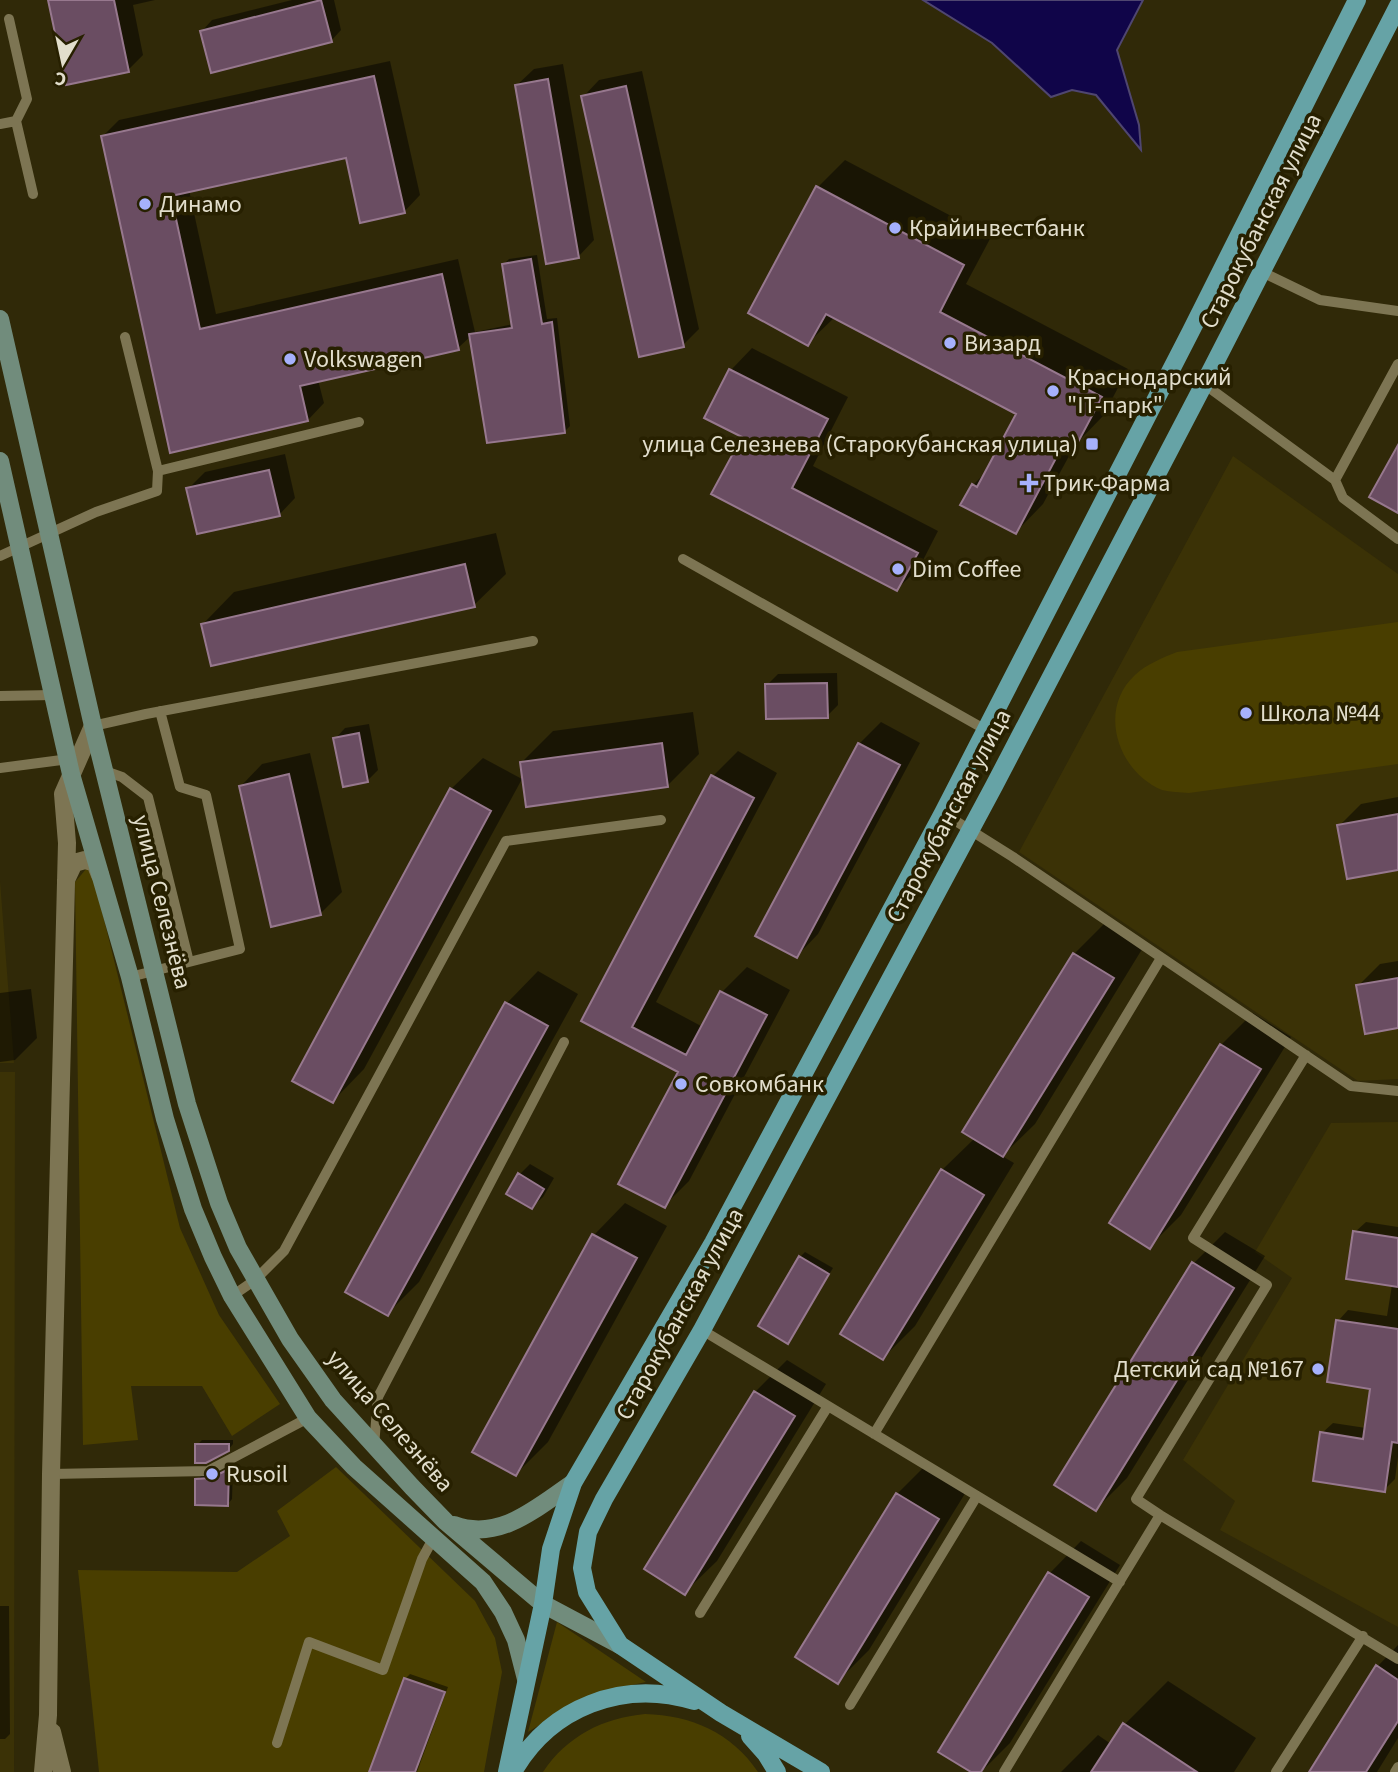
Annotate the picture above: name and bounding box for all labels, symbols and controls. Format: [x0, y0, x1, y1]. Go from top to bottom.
north arrow [28, 28, 98, 98]
text: С [53, 64, 68, 93]
street label: Старокубанская улица [1191, 107, 1331, 335]
place label: Динамо [159, 187, 242, 222]
marker: Динамо [137, 196, 153, 212]
place label: Крайинвестбанк [909, 211, 1085, 246]
marker: Крайинвестбанк [887, 220, 903, 236]
place label: Визард [964, 326, 1041, 361]
marker: Визард [942, 335, 958, 351]
place label: Volkswagen [304, 342, 423, 377]
marker: Volkswagen [282, 351, 298, 367]
place label: Краснодарский "IT-парк" [1067, 360, 1232, 423]
marker: Краснодарский "IT-парк" [1045, 383, 1061, 399]
place label: улица Селезнева (Старокубанская улица) [642, 427, 1078, 462]
marker: улица Селезнева (Старокубанская улица) [1084, 436, 1100, 452]
place label: Трик-Фарма [1043, 466, 1170, 501]
marker: Трик-Фарма [1021, 475, 1037, 491]
place label: Dim Coffee [912, 552, 1021, 587]
marker: Dim Coffee [890, 561, 906, 577]
place label: Школа №44 [1260, 696, 1381, 731]
street label: Старокубанская улица [878, 703, 1020, 929]
marker: Школа №44 [1238, 705, 1254, 721]
street label: улица Селезнёва [123, 811, 201, 993]
place label: Совкомбанк [695, 1067, 824, 1102]
marker: Совкомбанк [673, 1076, 689, 1092]
street label: Старокубанская улица [607, 1201, 753, 1427]
street label: улица Селезнёва [318, 1342, 462, 1500]
place label: Детский сад №167 [1114, 1352, 1304, 1387]
marker: Детский сад №167 [1310, 1361, 1326, 1377]
place label: Rusoil [226, 1457, 288, 1492]
marker: Rusoil [204, 1466, 220, 1482]

